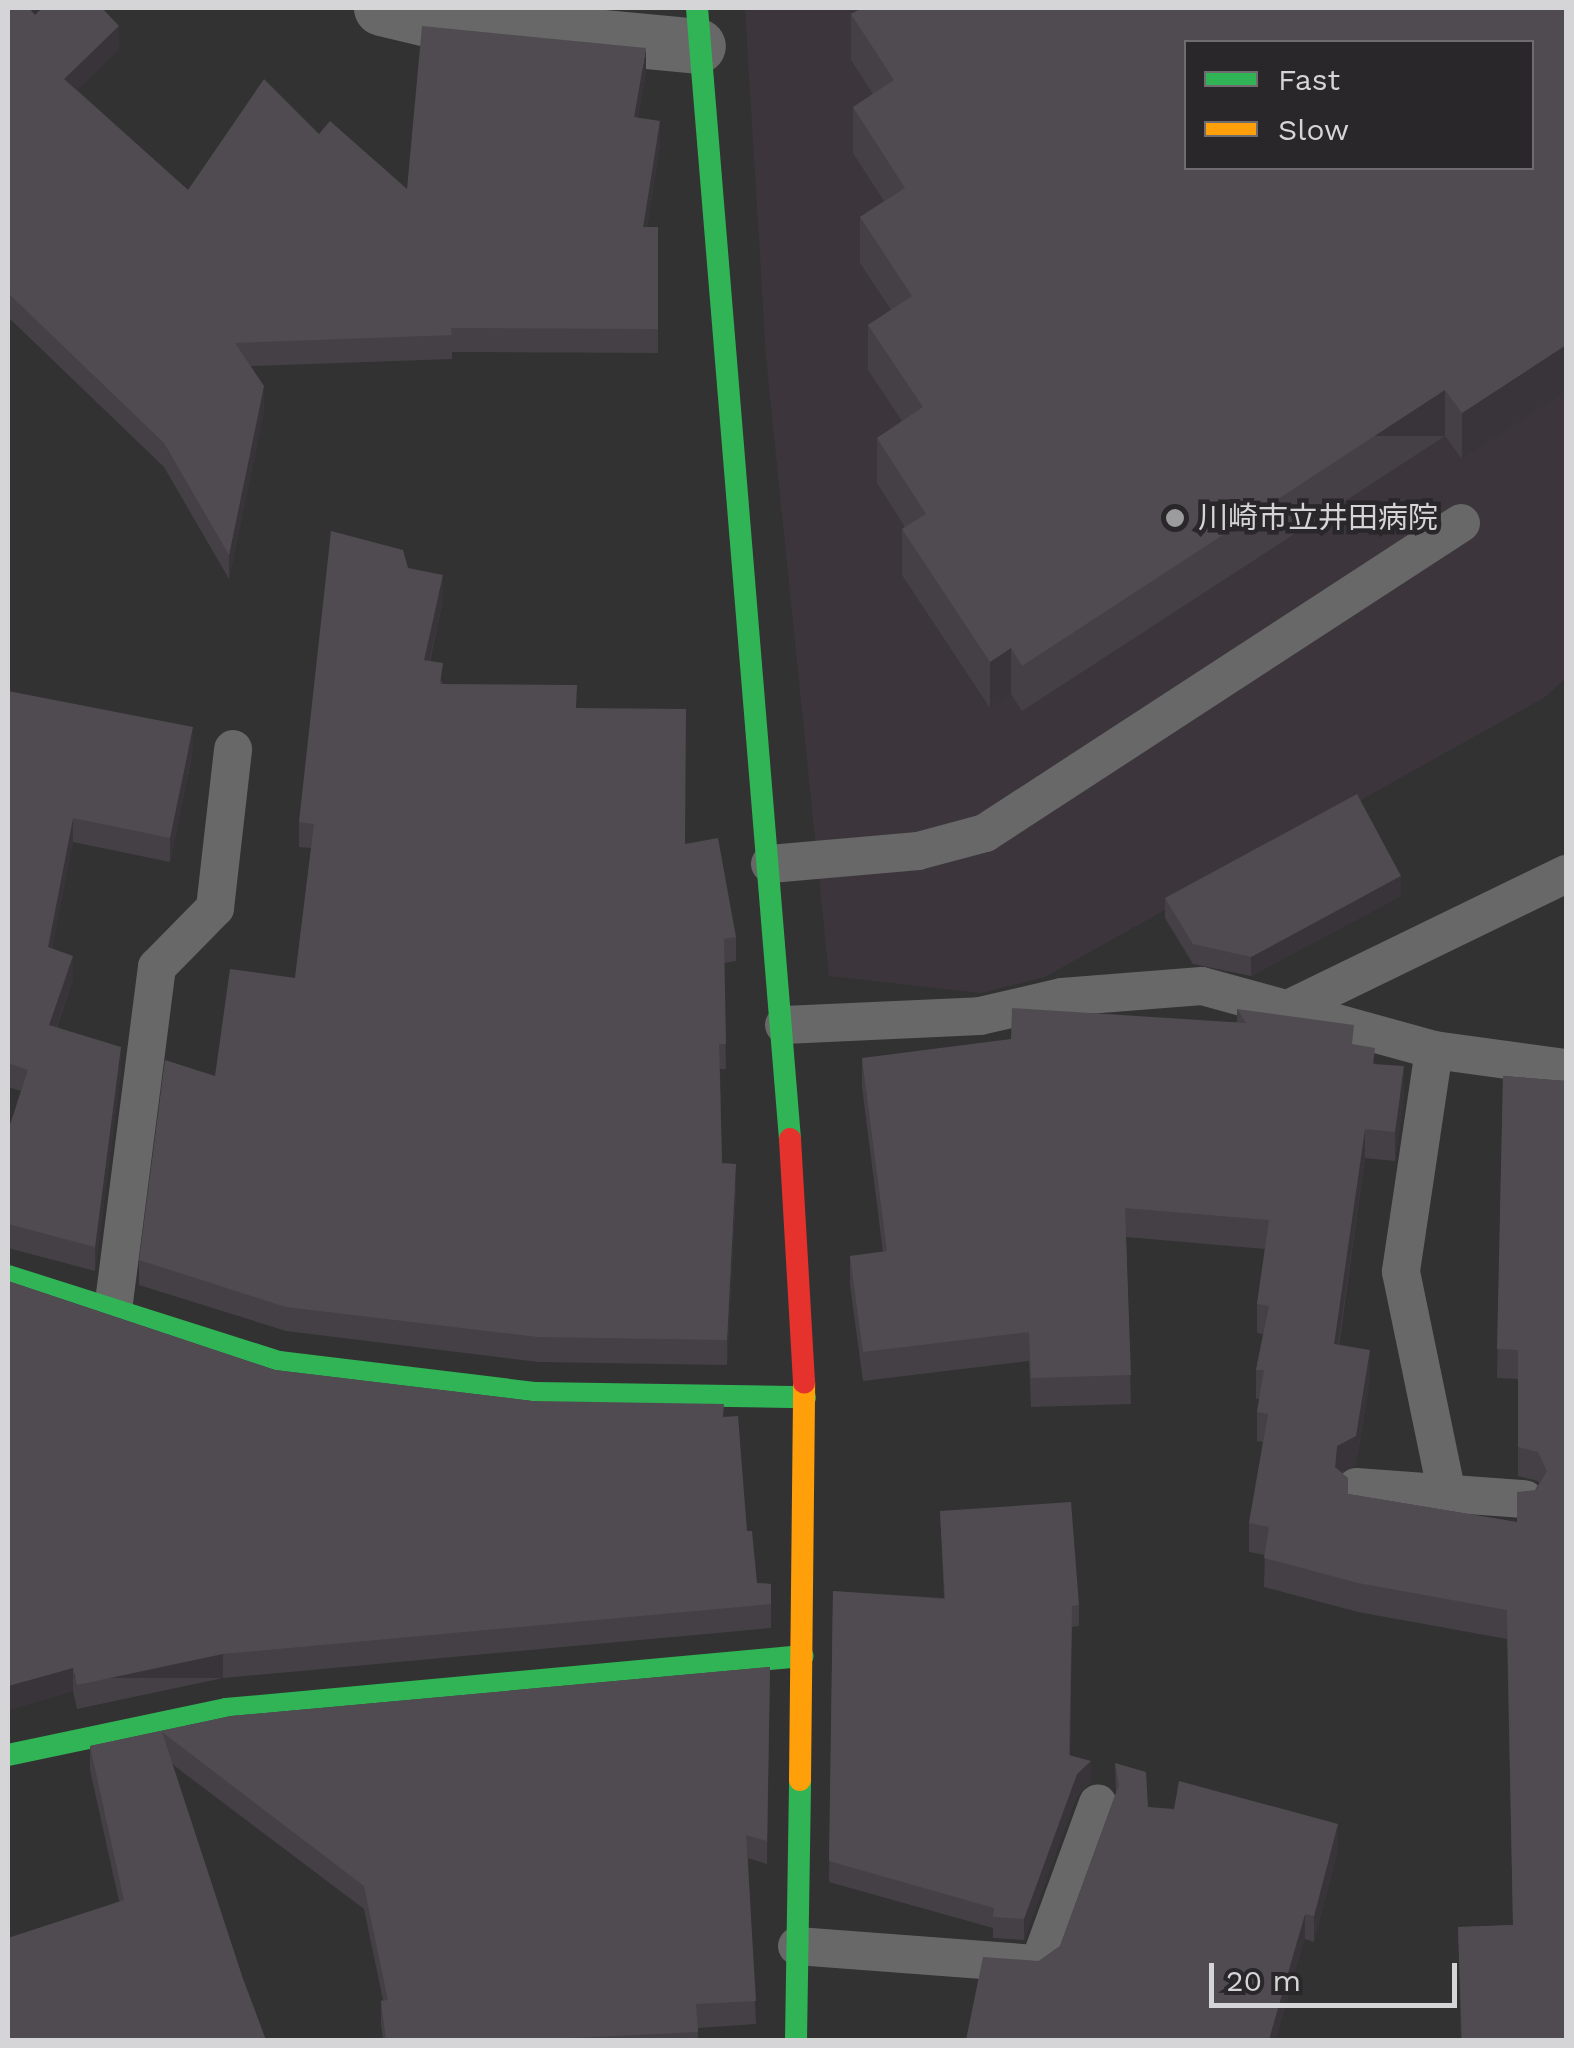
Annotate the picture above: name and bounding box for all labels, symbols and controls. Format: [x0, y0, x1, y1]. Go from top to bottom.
legend [1184, 40, 1534, 170]
text: Fast [1278, 62, 1340, 97]
text: Slow [1278, 112, 1349, 147]
place label: 川崎市立井田病院 [1198, 500, 1438, 536]
marker: 川崎市立井田病院 [1162, 505, 1188, 531]
scale bar [1214, 1943, 1462, 2005]
text: 20 m [1226, 1963, 1301, 1998]

